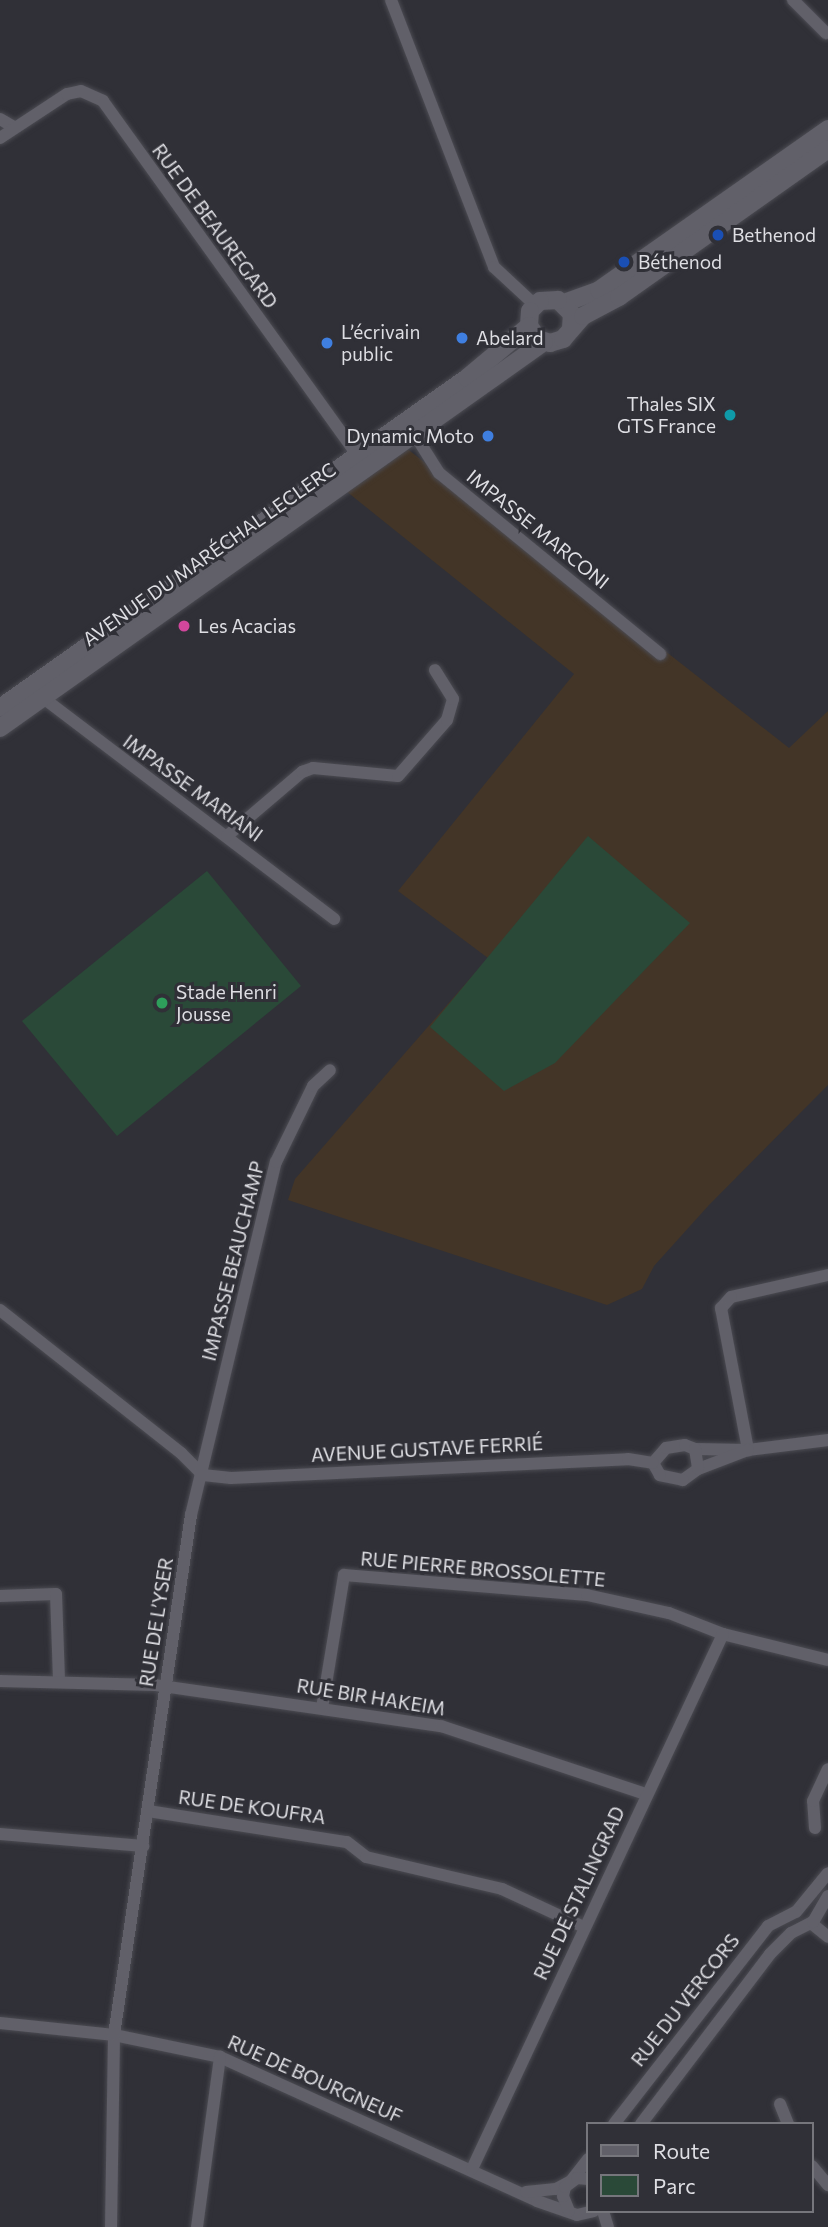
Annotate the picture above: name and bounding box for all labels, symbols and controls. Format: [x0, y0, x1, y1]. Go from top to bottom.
street label: RUE DE BEAUREGARD [148, 139, 282, 313]
place label: Bethenod [732, 224, 816, 246]
marker: Bethenod [710, 227, 726, 243]
place label: Béthenod [638, 251, 722, 273]
marker: Béthenod [616, 254, 632, 270]
place label: L’écrivain public [341, 321, 420, 365]
place label: Abelard [476, 327, 543, 349]
marker: Abelard [454, 330, 470, 346]
marker: L’écrivain public [319, 335, 335, 351]
place label: Thales SIX GTS France [617, 393, 716, 437]
marker: Thales SIX GTS France [722, 407, 738, 423]
place label: Dynamic Moto [346, 425, 474, 447]
marker: Dynamic Moto [480, 428, 496, 444]
street label: AVENUE DU MARÉCHAL LECLERC [78, 458, 340, 650]
street label: IMPASSE MARCONI [462, 465, 614, 593]
place label: Les Acacias [198, 615, 296, 637]
marker: Les Acacias [176, 618, 192, 634]
street label: IMPASSE MARIANI [119, 730, 267, 846]
place label: Stade Henri Jousse [176, 981, 277, 1025]
marker: Stade Henri Jousse [154, 995, 170, 1011]
street label: IMPASSE BEAUCHAMP [197, 1159, 269, 1363]
street label: AVENUE GUSTAVE FERRIÉ [310, 1432, 544, 1466]
street label: RUE PIERRE BROSSOLETTE [360, 1547, 606, 1591]
street label: RUE DE L’YSER [135, 1556, 177, 1688]
street label: RUE BIR HAKEIM [295, 1674, 447, 1720]
street label: RUE DE KOUFRA [177, 1785, 327, 1829]
street label: RUE DE STALINGRAD [529, 1803, 629, 1983]
street label: RUE DU VERCORS [626, 1929, 744, 2071]
street label: RUE DE BOURGNEUF [224, 2030, 406, 2128]
legend [586, 2122, 814, 2213]
text: Route [653, 2138, 710, 2163]
text: Parc [653, 2173, 696, 2198]

